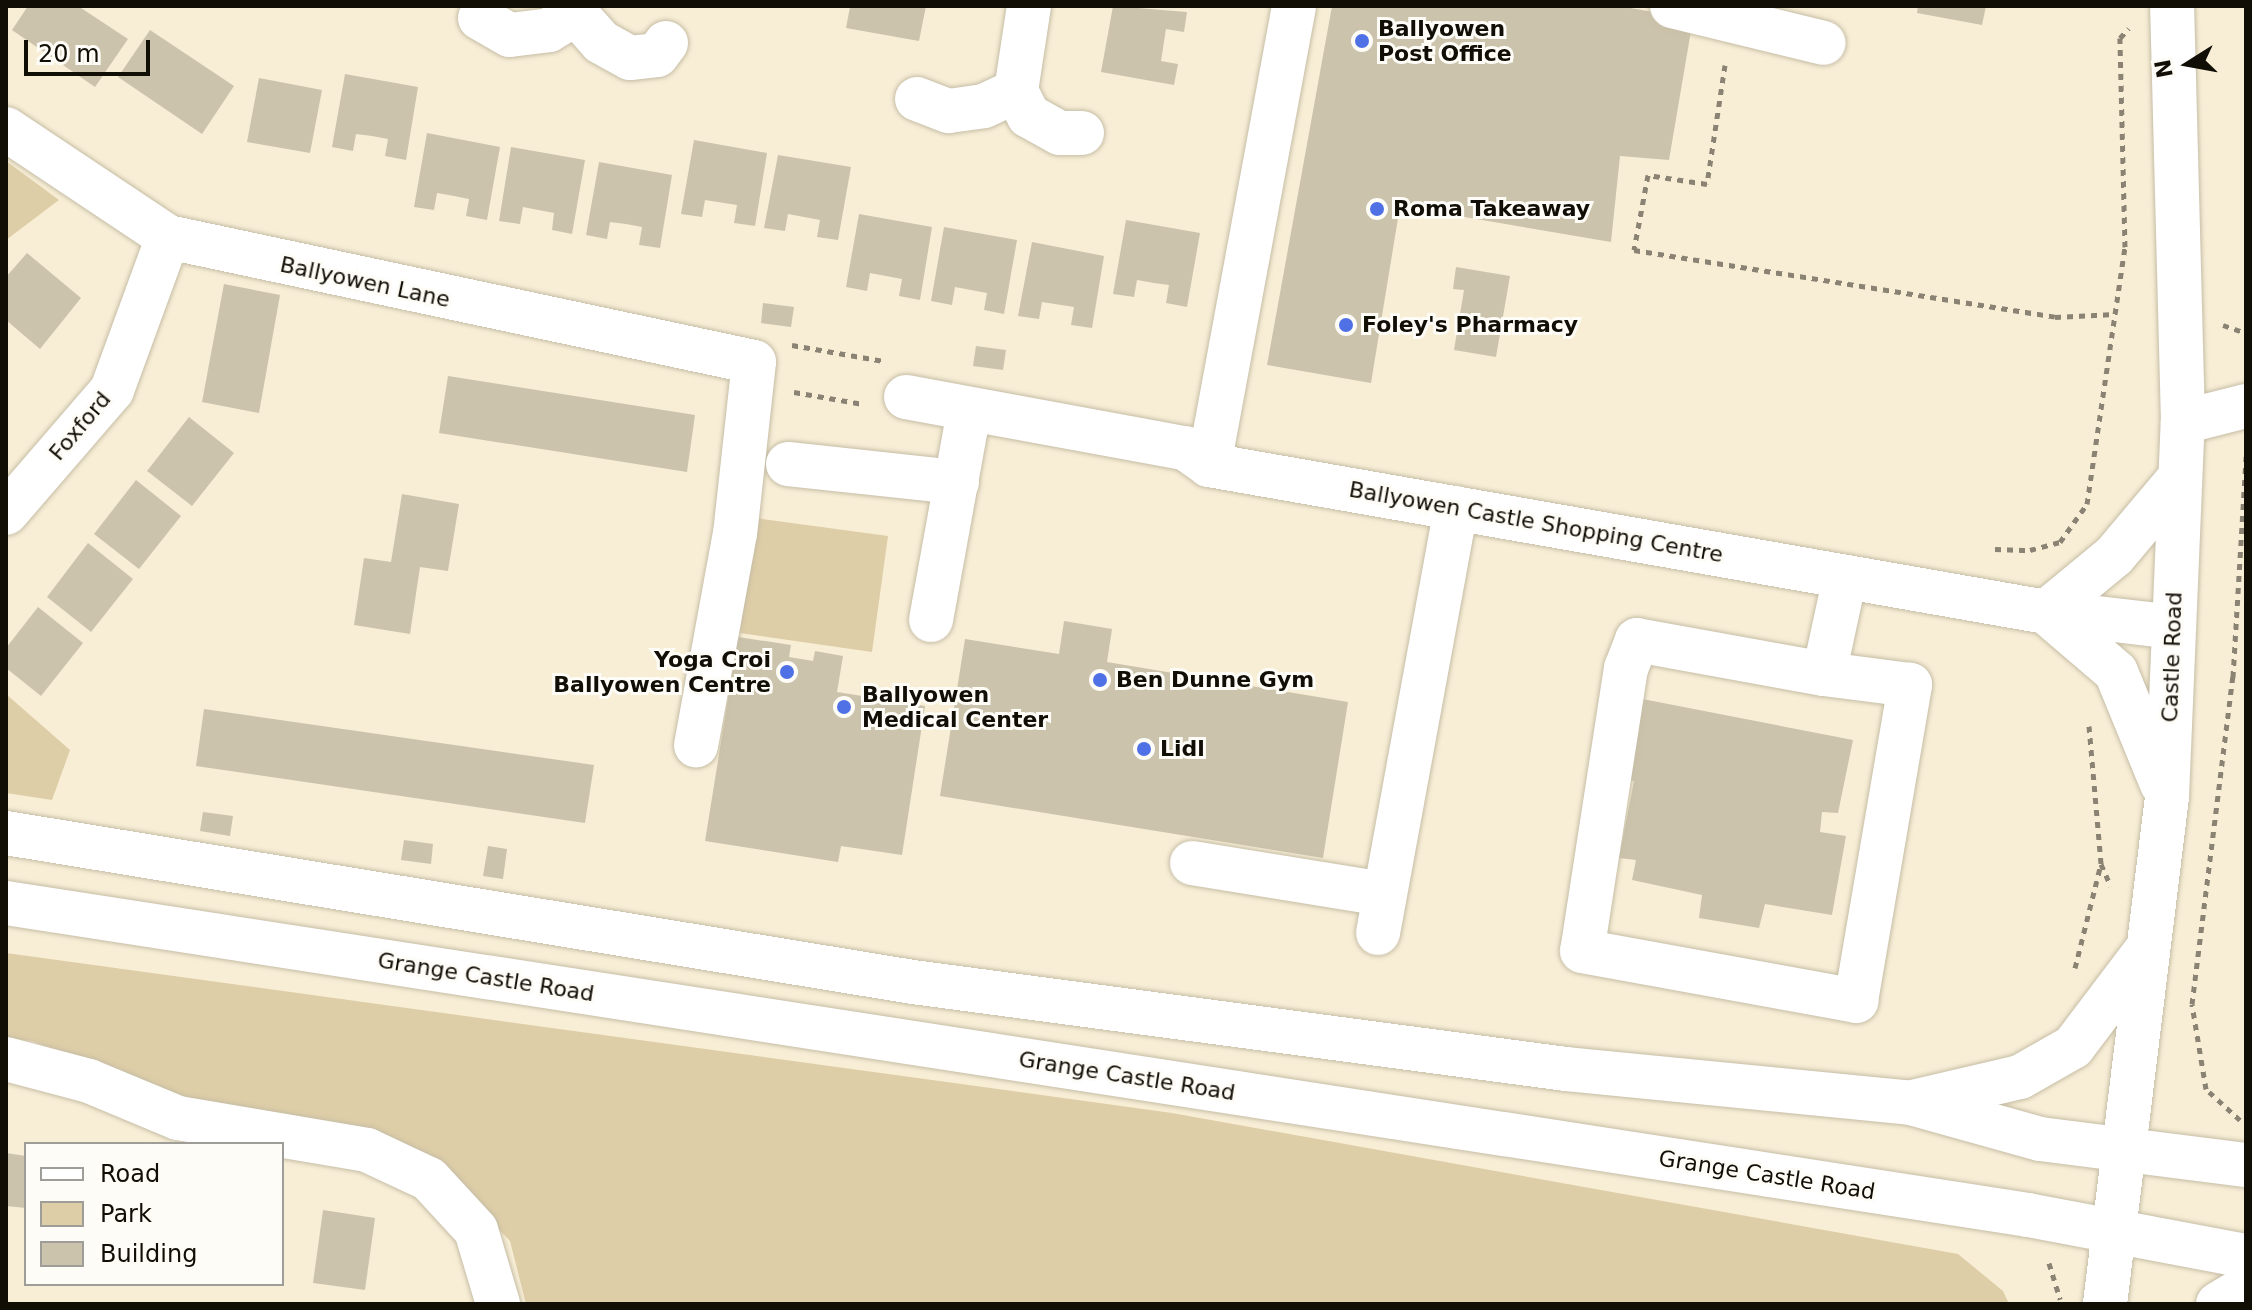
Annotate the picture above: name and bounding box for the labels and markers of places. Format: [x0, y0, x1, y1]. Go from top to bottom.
place label: Ballyowen Post Office [1378, 15, 1512, 66]
marker: Ballyowen Post Office [1353, 32, 1371, 50]
place label: Roma Takeaway [1393, 196, 1590, 222]
marker: Roma Takeaway [1368, 200, 1386, 218]
place label: Foley's Pharmacy [1362, 312, 1578, 338]
marker: Foley's Pharmacy [1337, 316, 1355, 334]
place label: Yoga Croi Ballyowen Centre [553, 646, 771, 698]
marker: Yoga Croi Ballyowen Centre [778, 663, 796, 681]
place label: Ben Dunne Gym [1116, 667, 1314, 693]
marker: Ben Dunne Gym [1091, 671, 1109, 689]
place label: Ballyowen Medical Center [862, 681, 1048, 732]
marker: Ballyowen Medical Center [833, 696, 855, 718]
place label: Lidl [1160, 736, 1205, 762]
marker: Lidl [1135, 740, 1153, 758]

